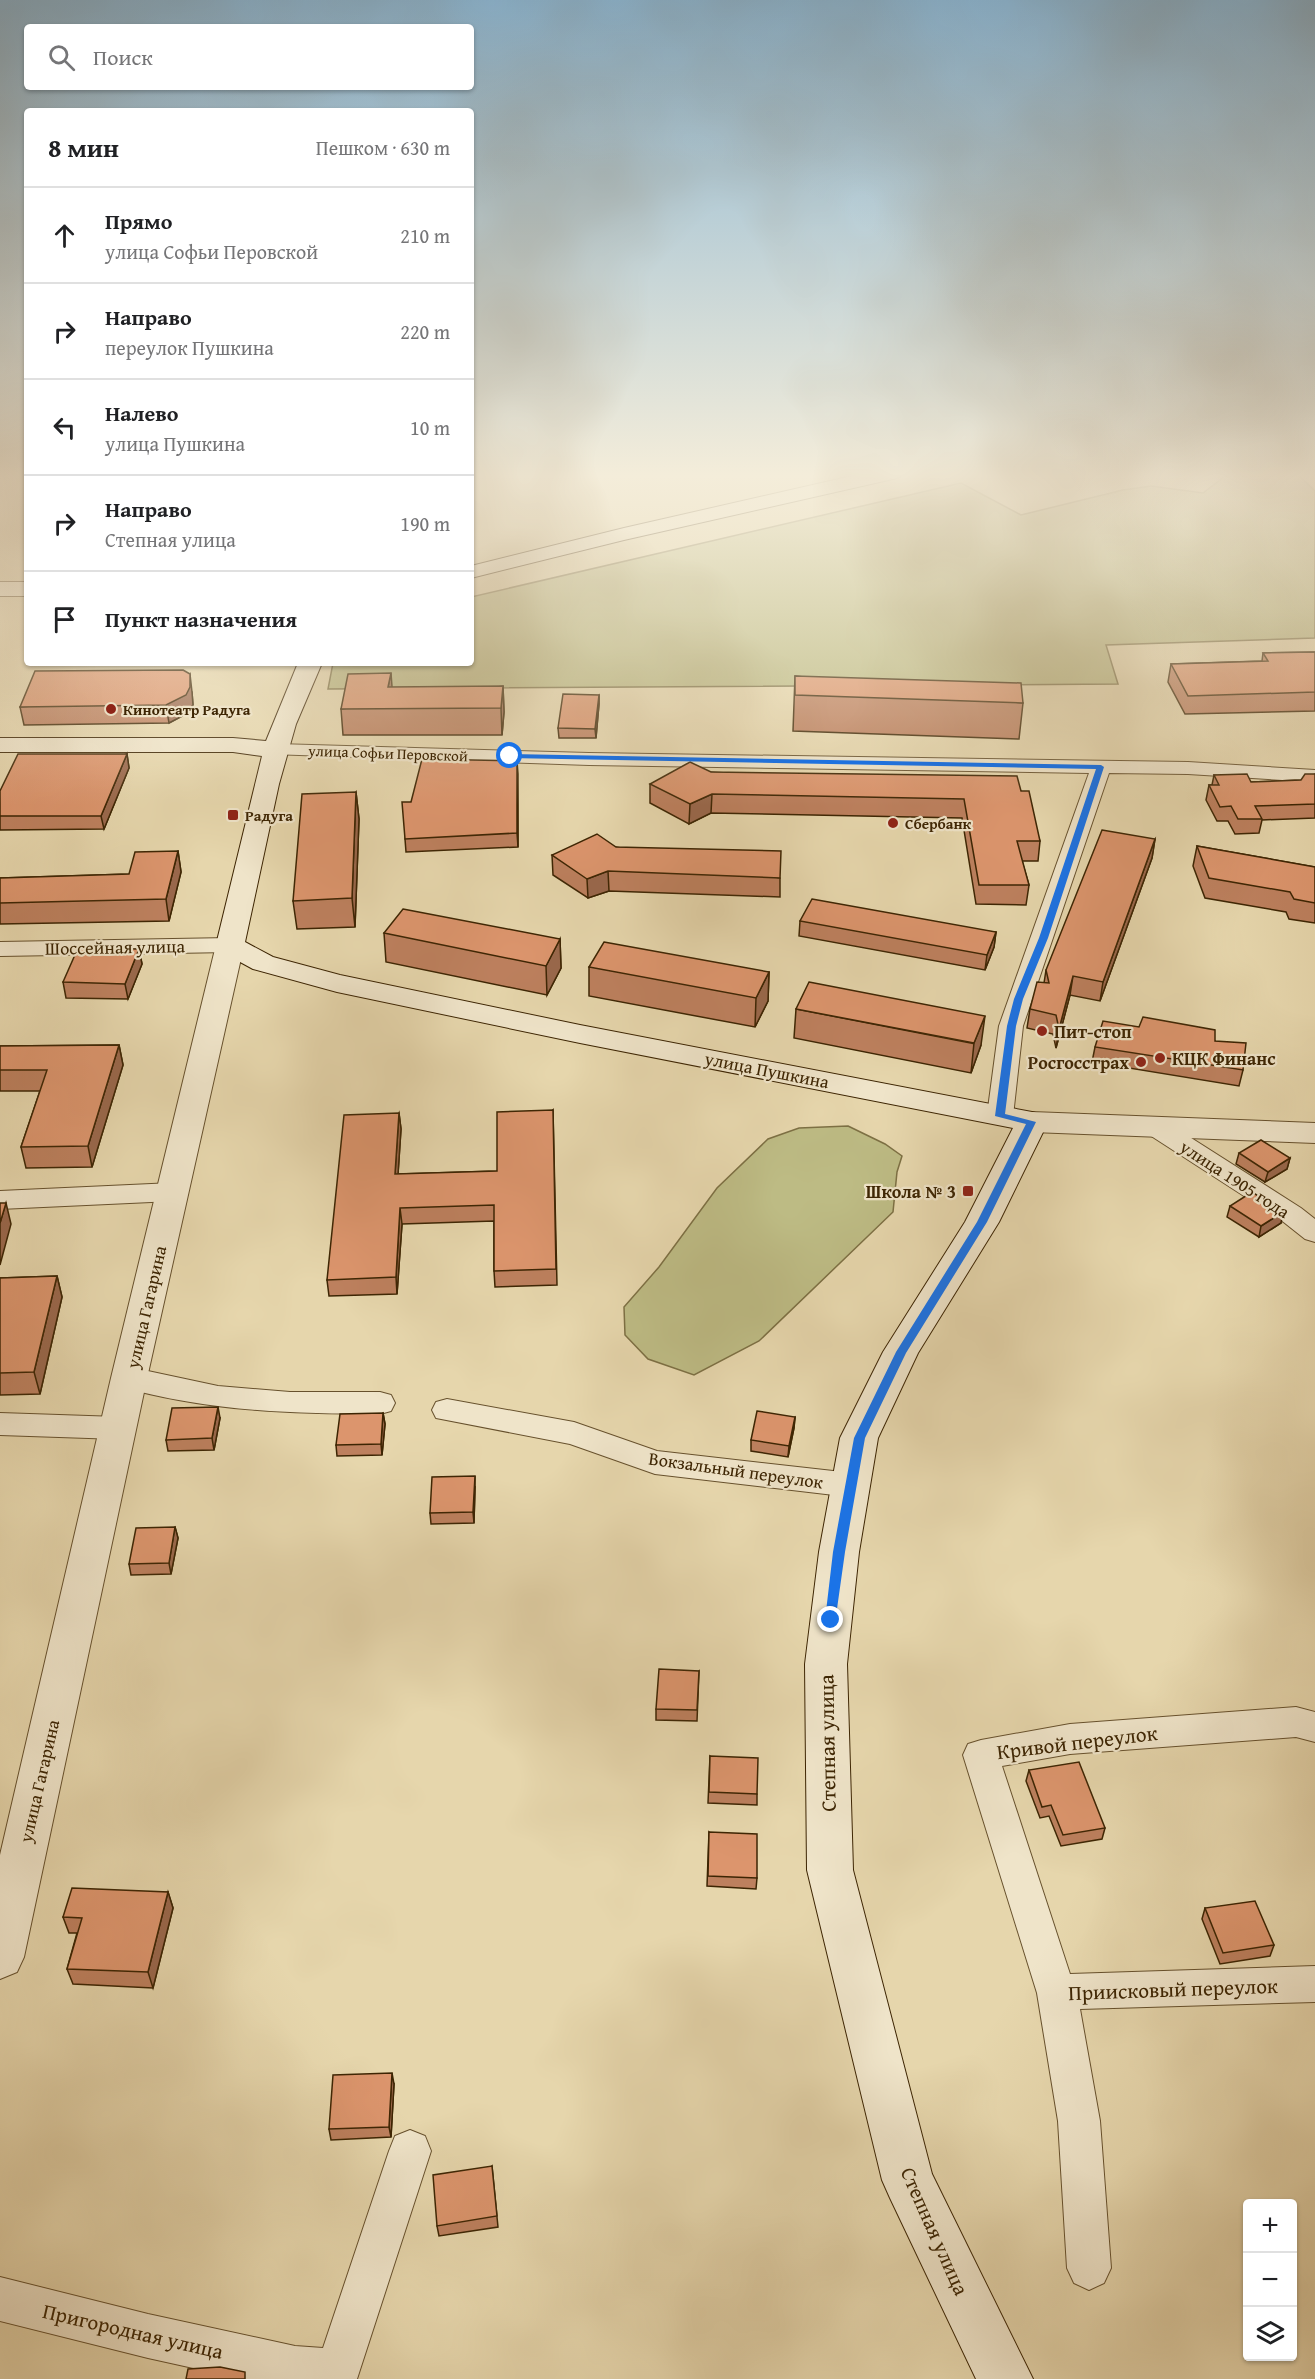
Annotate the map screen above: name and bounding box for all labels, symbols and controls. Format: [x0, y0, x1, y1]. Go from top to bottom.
search box [24, 24, 474, 90]
icon: search [45, 41, 78, 74]
text: Поиск [93, 41, 153, 73]
text: 8 мин [48, 128, 119, 167]
text: Пешком · 630 m [316, 133, 450, 162]
text: Прямо [105, 205, 172, 237]
icon: ahead [48, 219, 81, 252]
text: 210 m [400, 221, 450, 250]
text: улица Софьи Перовской [105, 237, 318, 266]
text: Направо [105, 301, 192, 333]
icon: right [48, 315, 81, 348]
text: 220 m [400, 317, 450, 346]
text: переулок Пушкина [105, 333, 274, 362]
text: Налево [105, 397, 178, 429]
icon: left [48, 411, 81, 444]
text: 10 m [410, 413, 450, 442]
text: улица Пушкина [105, 429, 245, 458]
text: Направо [105, 493, 192, 525]
icon: right [48, 507, 81, 540]
text: 190 m [400, 509, 450, 538]
text: Степная улица [105, 525, 236, 554]
icon: arrive [48, 603, 81, 636]
text: Пункт назначения [105, 603, 297, 635]
place label: Кинотеатр Радуга [123, 699, 251, 720]
marker: Кинотеатр Радуга [104, 702, 118, 716]
street label: улица Софьи Перовской [307, 740, 468, 766]
route start [496, 742, 522, 768]
place label: Радуга [245, 805, 293, 826]
marker: Радуга [226, 808, 240, 822]
place label: Сбербанк [905, 813, 972, 834]
marker: Сбербанк [886, 816, 900, 830]
street label: Шоссейная улица [45, 932, 186, 962]
place label: Пит-стоп [1054, 1018, 1132, 1045]
marker: Пит-стоп [1035, 1024, 1049, 1038]
street label: улица Пушкина [702, 1045, 832, 1095]
place label: КЦК Финанс [1172, 1045, 1276, 1072]
place label: Росгосстрах [1028, 1049, 1129, 1076]
marker: КЦК Финанс [1153, 1051, 1167, 1065]
marker: Росгосстрах [1134, 1055, 1148, 1069]
street label: улица 1905 года [1174, 1133, 1296, 1225]
place label: Школа № 3 [866, 1178, 956, 1205]
marker: Школа № 3 [961, 1184, 975, 1198]
street label: улица Гагарина [119, 1242, 173, 1372]
street label: Вокзальный переулок [647, 1444, 825, 1496]
route end [817, 1606, 843, 1632]
street label: Степная улица [810, 1674, 844, 1812]
street label: улица Гагарина [12, 1716, 66, 1846]
street label: Кривой переулок [995, 1717, 1159, 1767]
street label: Приисковый переулок [1068, 1970, 1278, 2008]
street label: Степная улица [893, 2162, 977, 2300]
map controls [1243, 2199, 1297, 2361]
button: + [1243, 2199, 1297, 2253]
button: − [1243, 2253, 1297, 2307]
street label: Пригородная улица [40, 2295, 226, 2367]
button: layers [1243, 2307, 1297, 2361]

